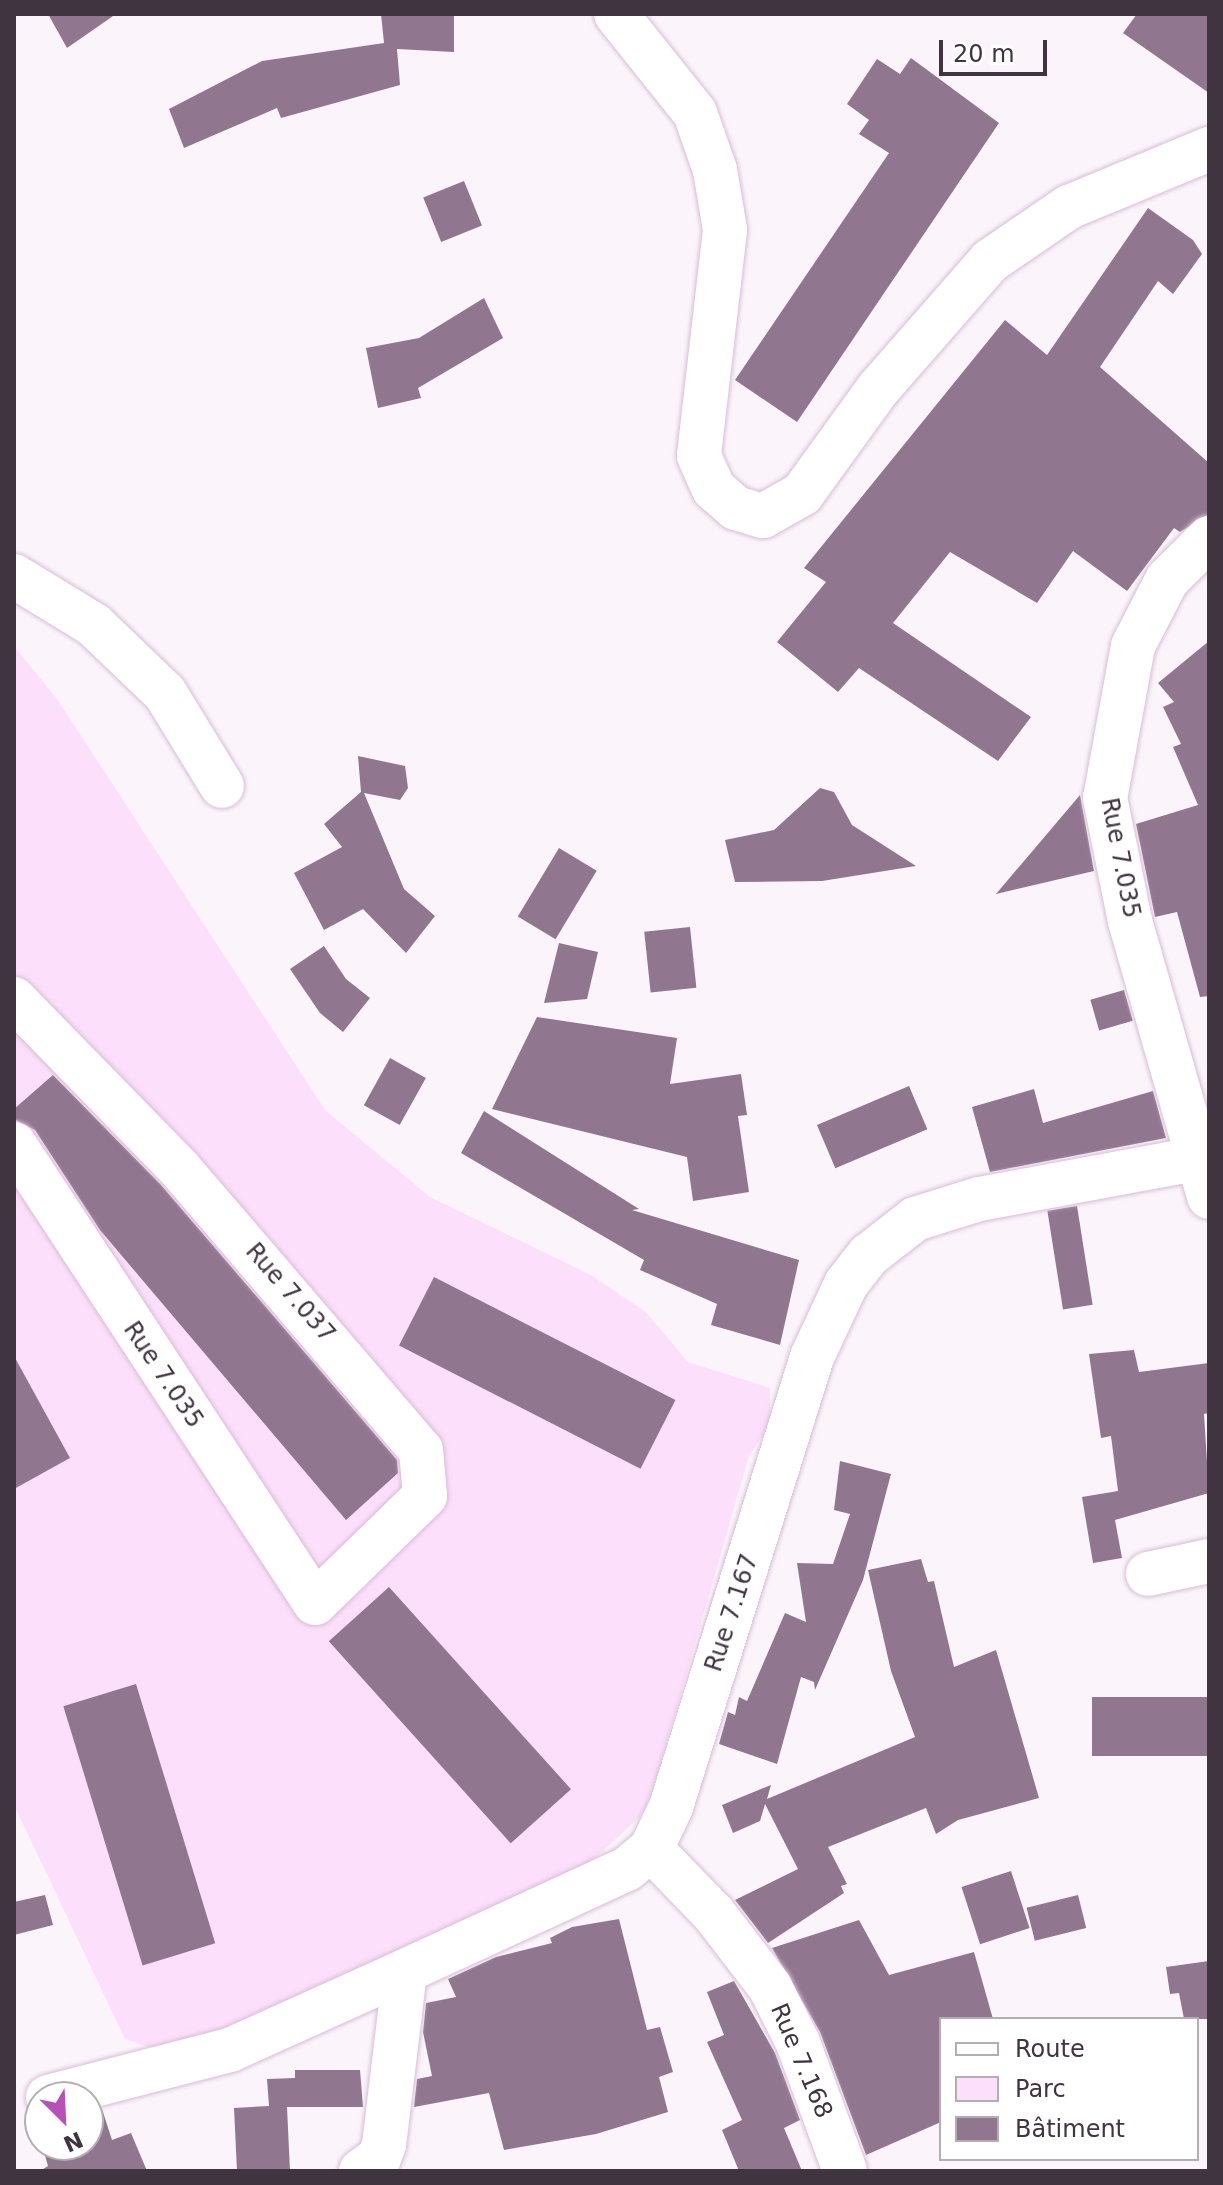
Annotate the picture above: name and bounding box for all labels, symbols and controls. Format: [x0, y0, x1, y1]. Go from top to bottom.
scale bar [943, 24, 1051, 74]
text: 20 m [953, 40, 1015, 68]
street label: Rue 7.035 [1094, 795, 1146, 921]
street label: Rue 7.037 [239, 1238, 341, 1348]
street label: Rue 7.035 [117, 1316, 209, 1434]
street label: Rue 7.167 [699, 1551, 765, 1675]
street label: Rue 7.168 [764, 1999, 838, 2123]
legend [939, 2017, 1199, 2161]
text: Route [1015, 2035, 1085, 2063]
text: Parc [1015, 2075, 1066, 2103]
north arrow [24, 2081, 104, 2161]
text: Bâtiment [1015, 2115, 1125, 2143]
text: N [60, 2126, 87, 2157]

